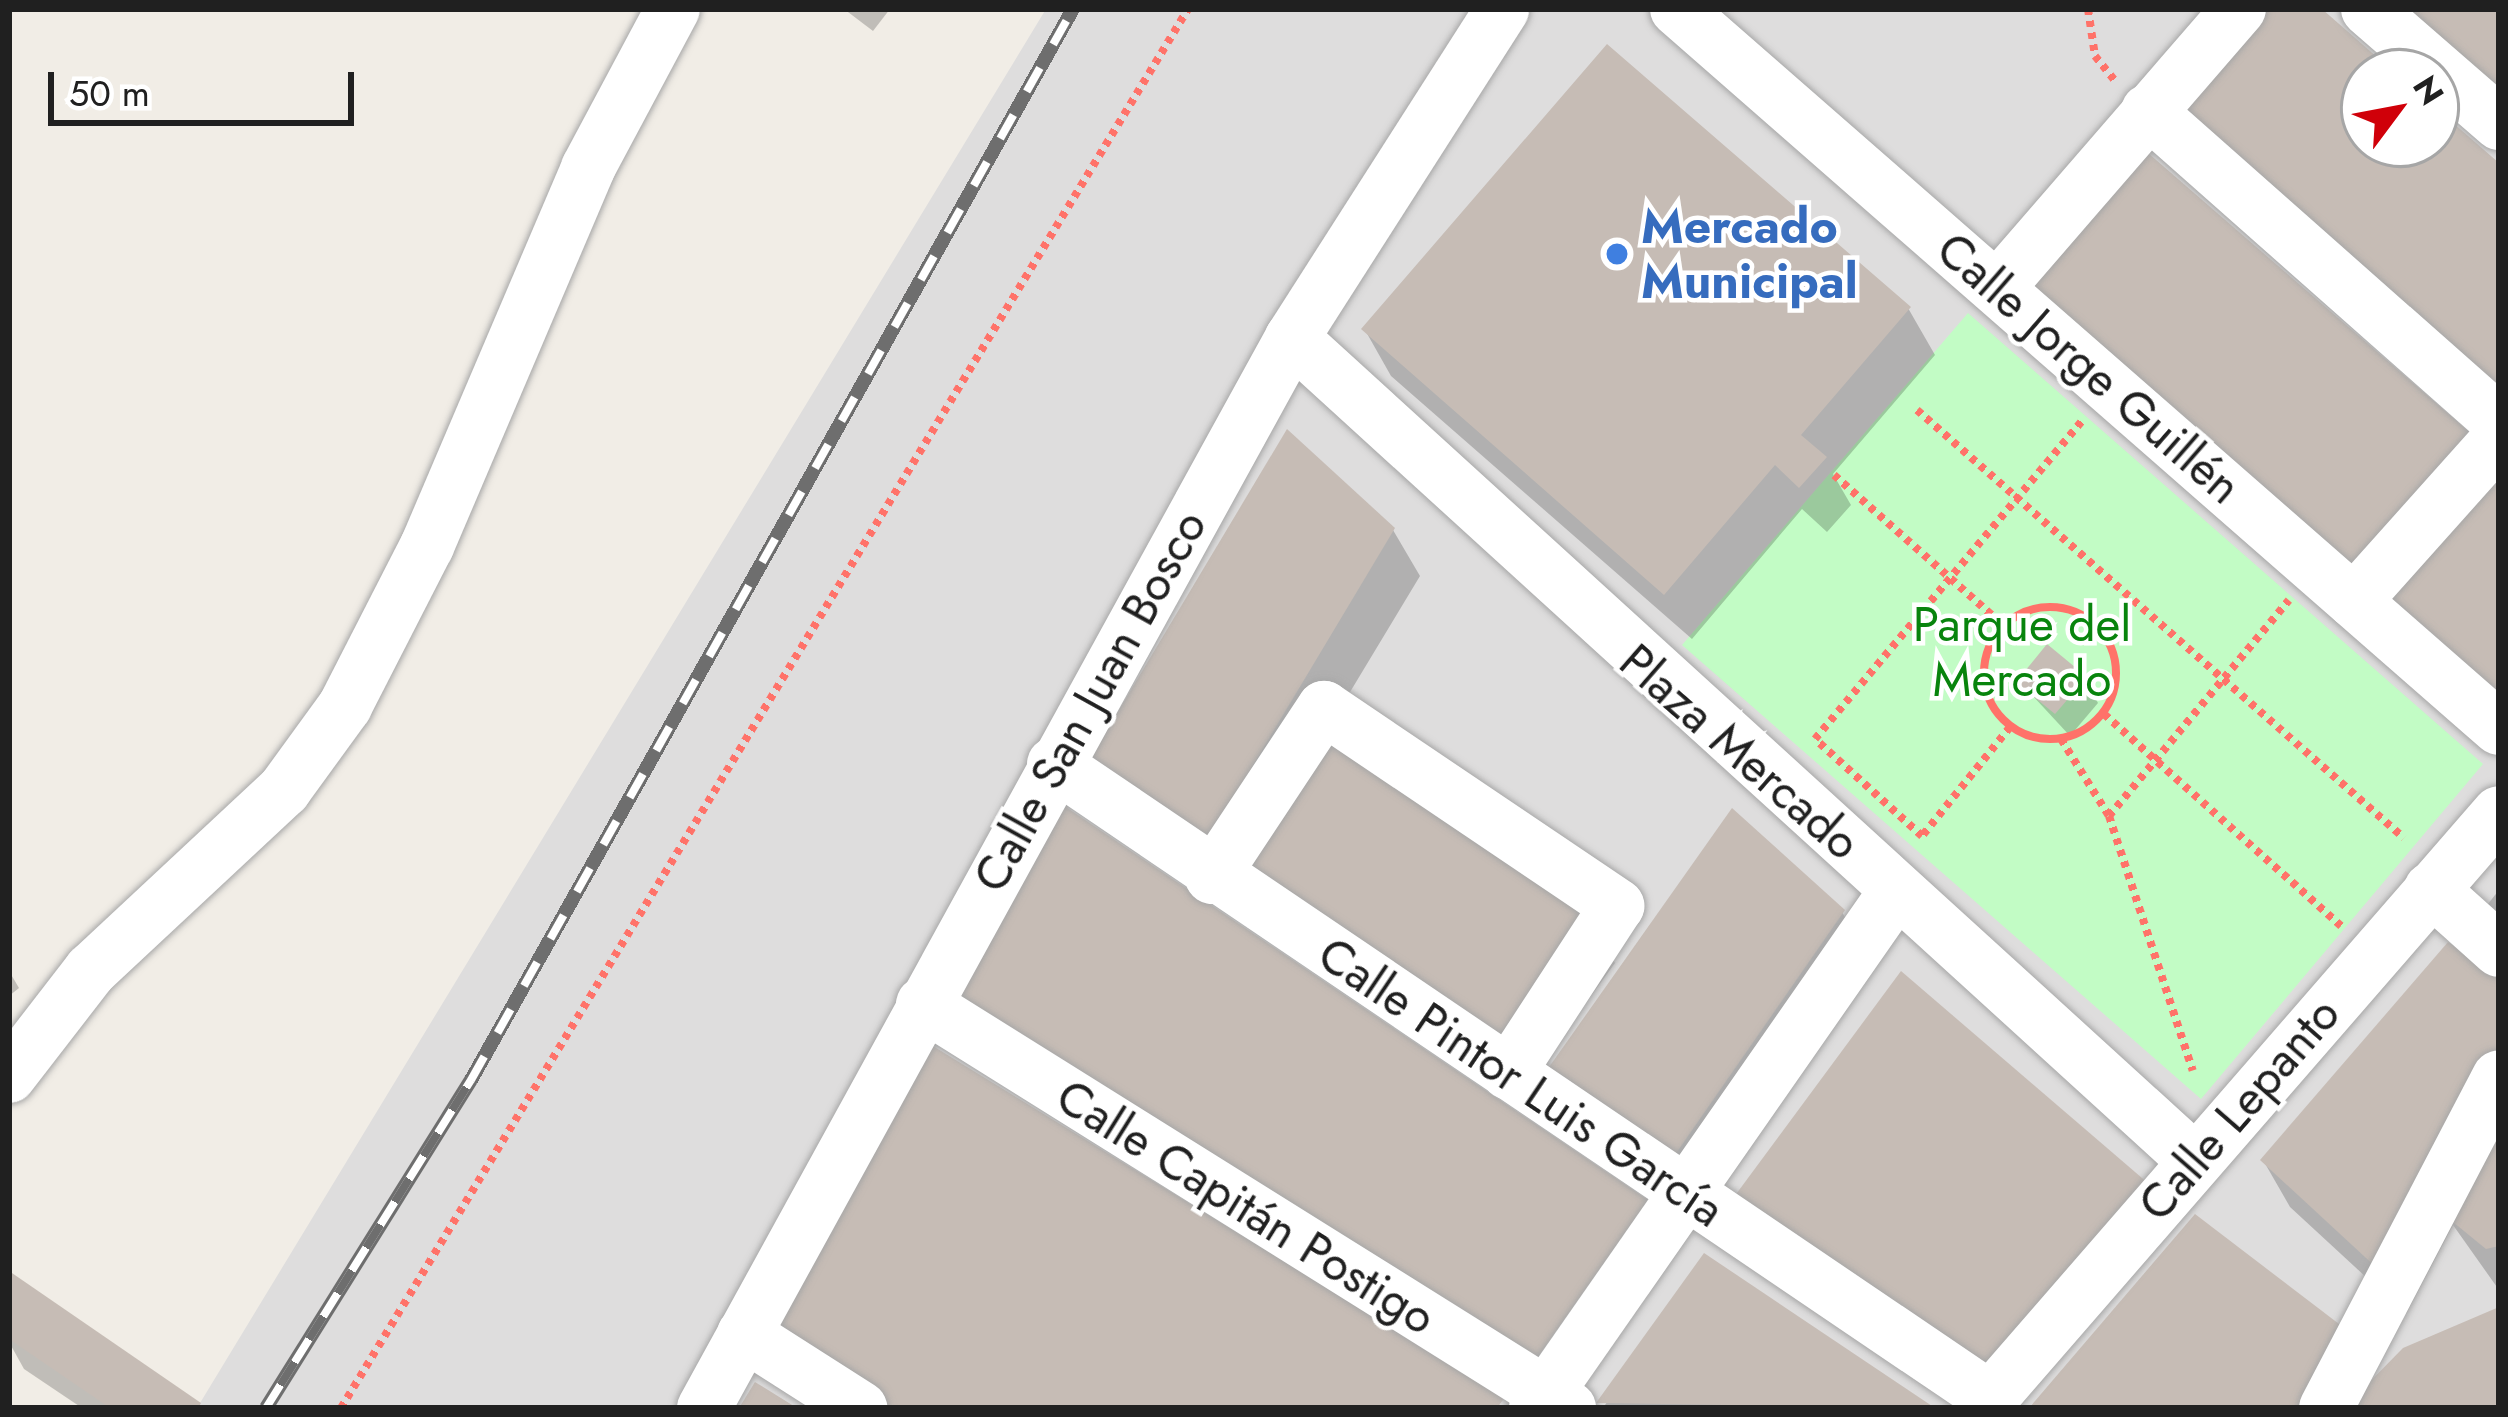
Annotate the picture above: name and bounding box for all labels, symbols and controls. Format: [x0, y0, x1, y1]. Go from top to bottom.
scale bar [54, 48, 360, 122]
north arrow [2340, 48, 2460, 168]
text: 50 m [69, 67, 150, 119]
text: N [2402, 67, 2455, 114]
place label: Mercado Municipal [1641, 197, 1858, 310]
street label: Calle Jorge Guillén [1925, 220, 2253, 516]
marker: Mercado Municipal [1604, 241, 1630, 267]
street label: Calle San Juan Bosco [961, 500, 1219, 902]
park label: Parque del Mercado [1913, 595, 2131, 708]
street label: Plaza Mercado [1608, 632, 1872, 872]
street label: Calle Pintor Luis García [1307, 925, 1735, 1239]
street label: Calle Lepanto [2126, 986, 2352, 1232]
street label: Calle Capitán Postigo [1046, 1067, 1446, 1347]

